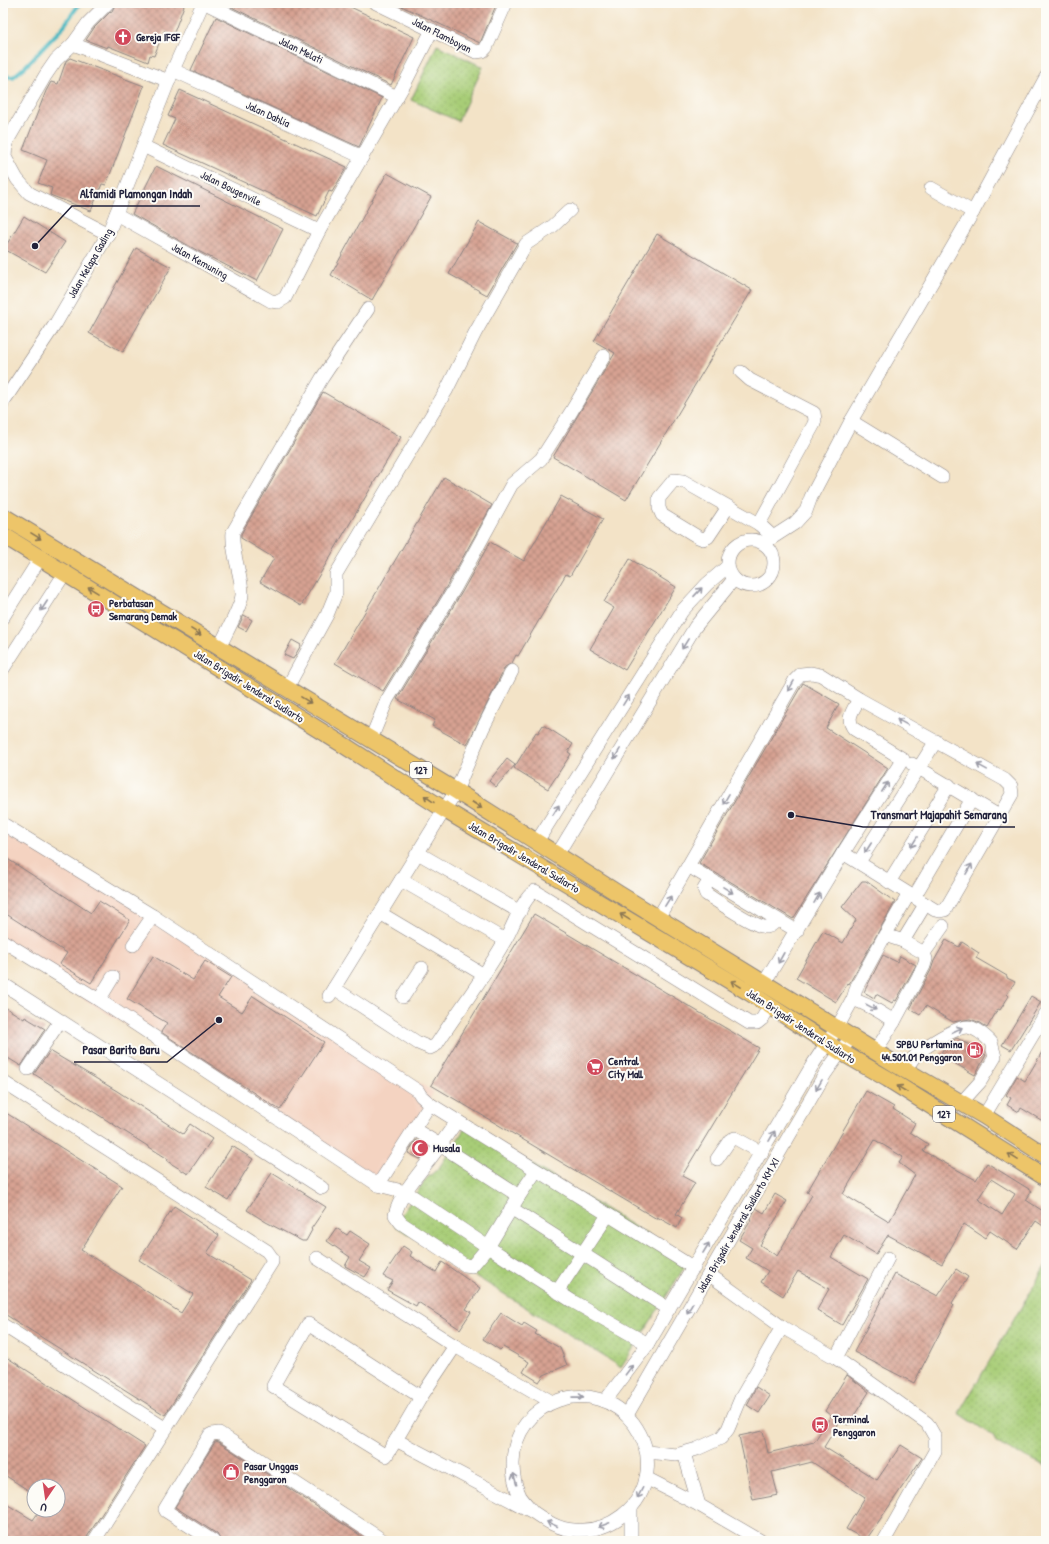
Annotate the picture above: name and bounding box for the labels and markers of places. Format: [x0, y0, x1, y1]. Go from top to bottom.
church icon: Gereja IFGF [113, 27, 133, 47]
place label: Gereja IFGF [136, 30, 181, 45]
callout: Alfamidi Plamongan Indah [72, 182, 200, 206]
place label: Perbatasan Semarang Demak [109, 596, 178, 624]
bus stop icon: Perbatasan Semarang Demak [86, 599, 106, 619]
callout: Transmart Majapahit Semarang [863, 803, 1015, 827]
place label: SPBU Pertamina 44.501.01 Penggaron [882, 1037, 963, 1065]
callout: Pasar Barito Baru [74, 1038, 167, 1062]
fuel station icon: SPBU Pertamina 44.501.01 Penggaron [965, 1040, 985, 1060]
place label: Central City Mall [608, 1054, 644, 1082]
supermarket icon: Central City Mall [585, 1057, 605, 1077]
mosque icon: Musala [410, 1138, 430, 1158]
place label: Musala [433, 1141, 460, 1155]
place label: Terminal Penggaron [832, 1412, 875, 1440]
bus stop icon: Terminal Penggaron [810, 1415, 830, 1435]
place label: Pasar Unggas Penggaron [244, 1459, 299, 1487]
shop icon: Pasar Unggas Penggaron [221, 1462, 241, 1482]

